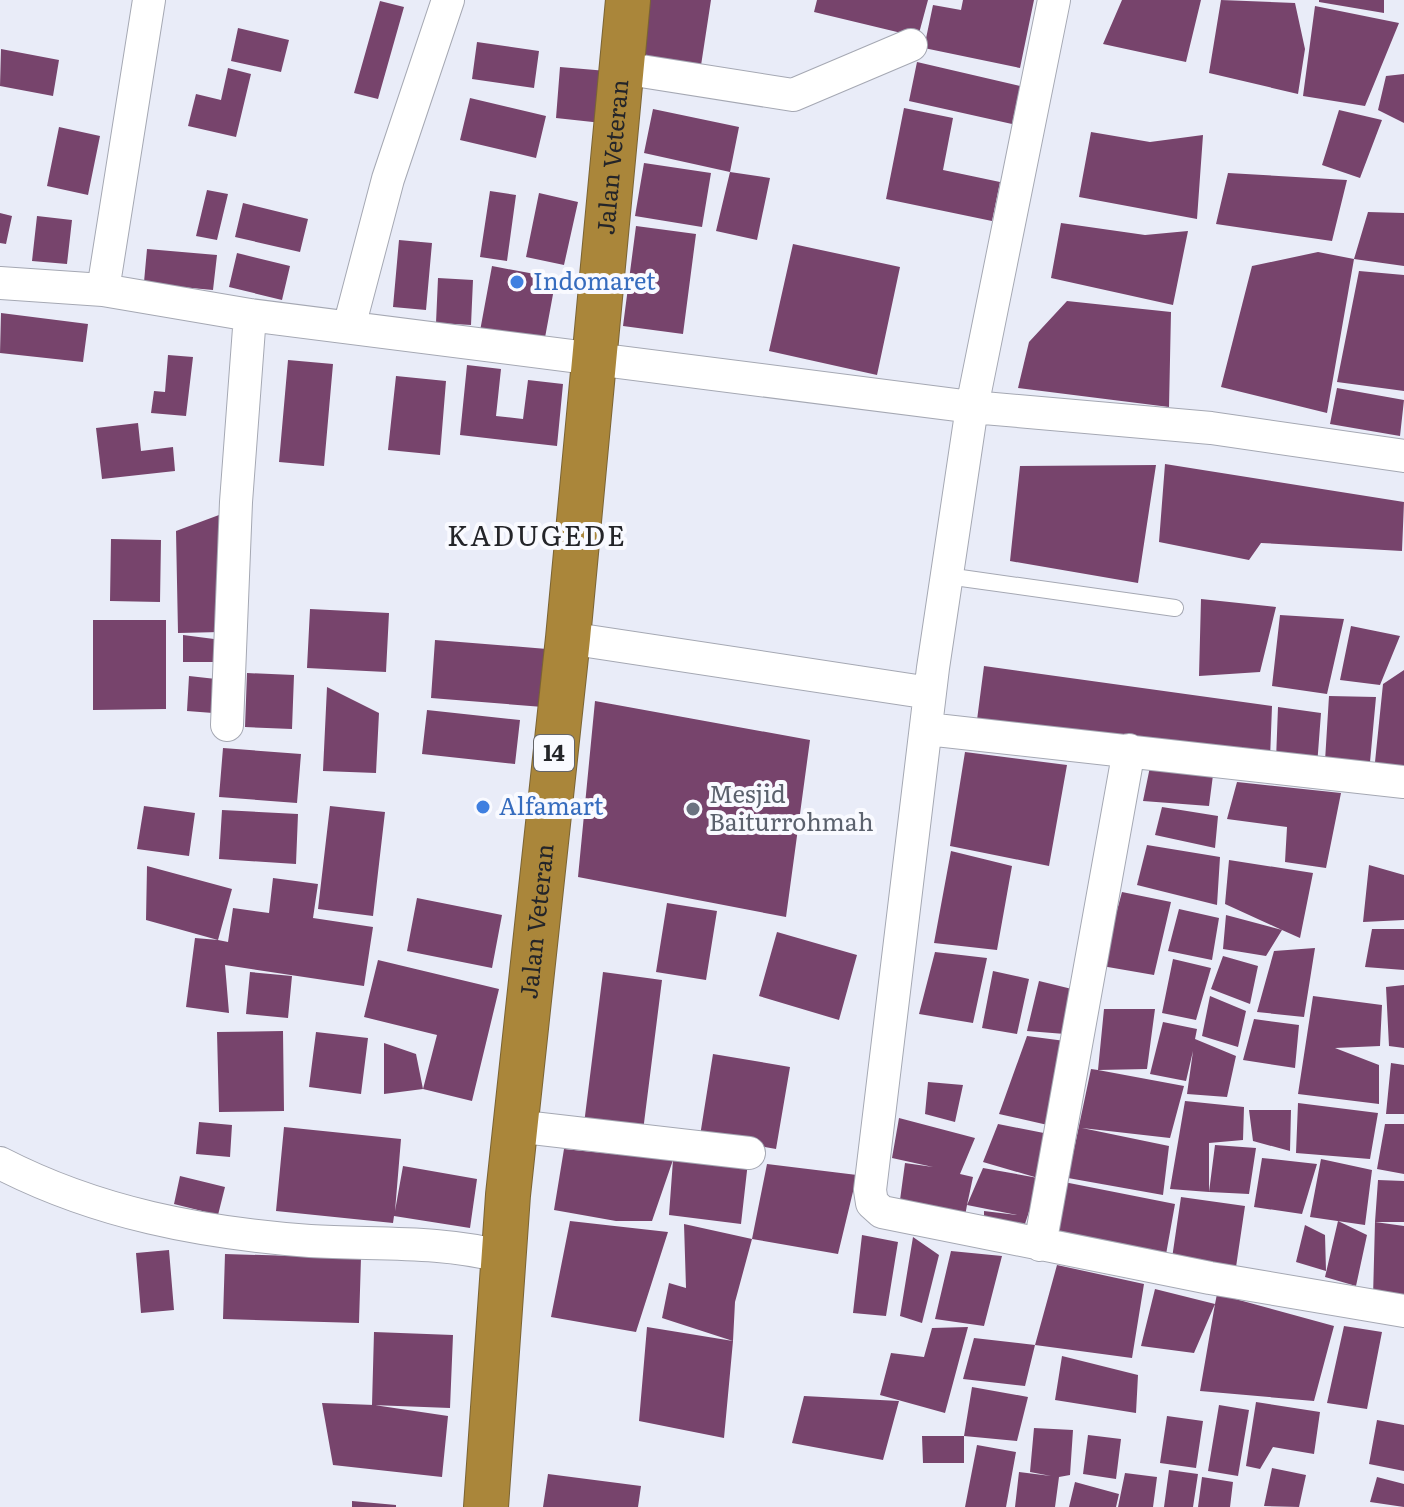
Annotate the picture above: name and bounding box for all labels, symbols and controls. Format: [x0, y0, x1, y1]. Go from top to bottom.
street label: Jalan Veteran [586, 77, 635, 236]
place label: Indomaret [533, 262, 656, 297]
marker: Indomaret [508, 273, 526, 291]
district label: KADUGEDE [447, 513, 627, 555]
road number: 14 [534, 735, 574, 771]
place label: Mesjid Baiturrohmah [709, 775, 874, 838]
place label: Alfamart [499, 787, 604, 822]
marker: Alfamart [474, 798, 492, 816]
marker: Mesjid Baiturrohmah [684, 800, 702, 818]
street label: Jalan Veteran [509, 842, 561, 1001]

